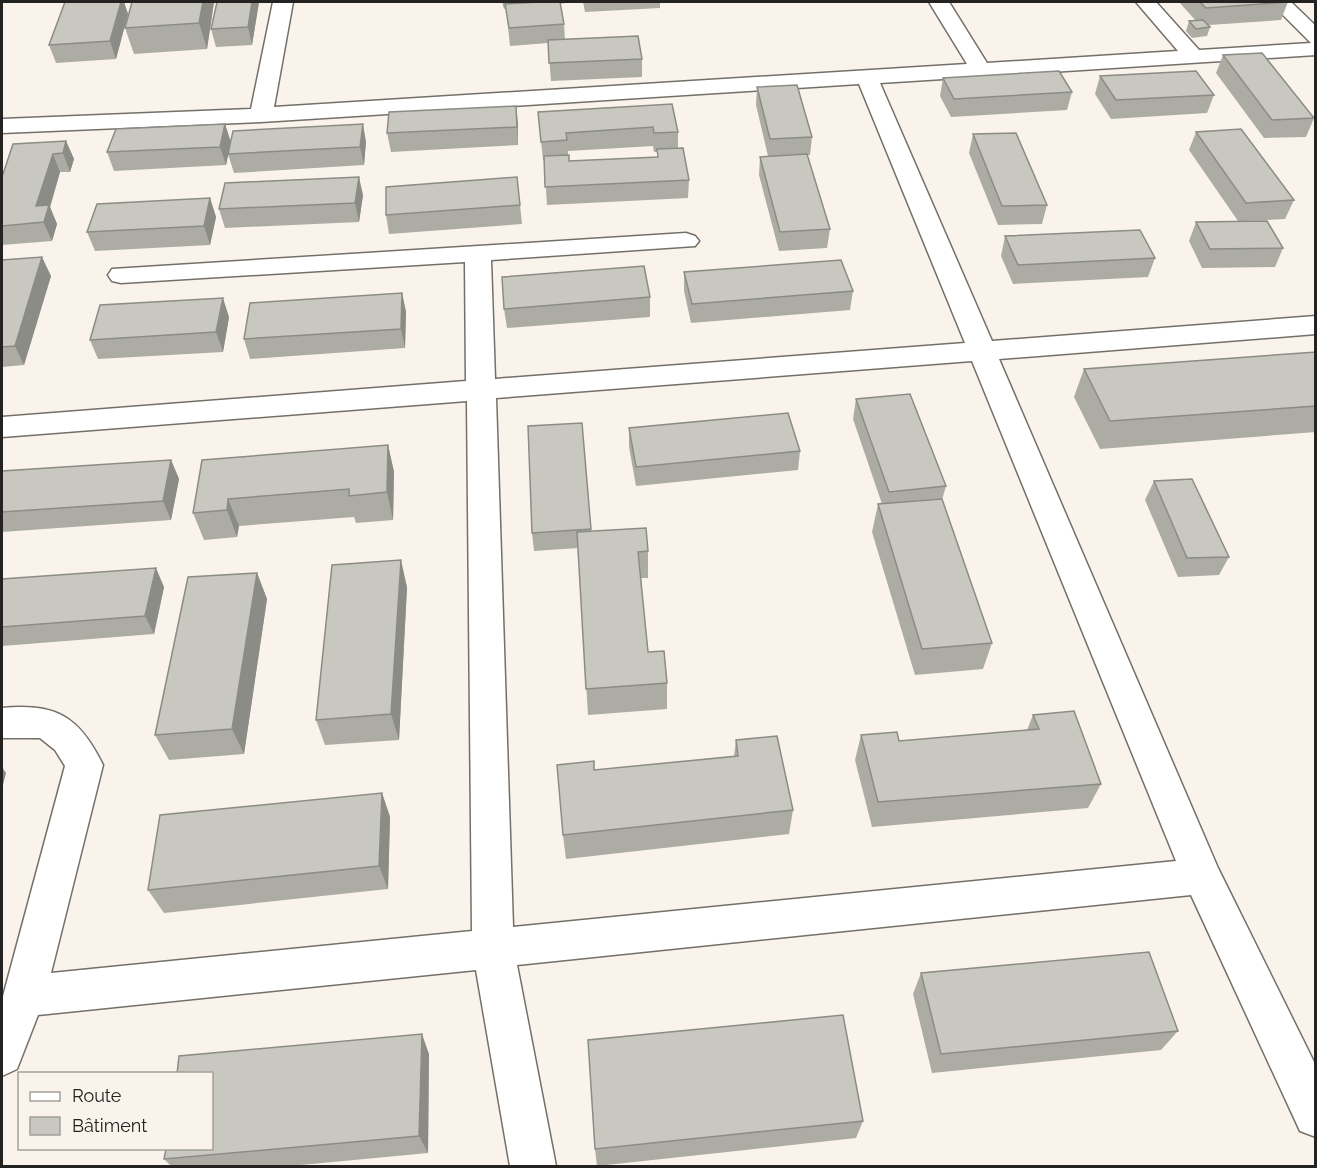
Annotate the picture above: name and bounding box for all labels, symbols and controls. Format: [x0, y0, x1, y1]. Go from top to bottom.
legend [18, 1072, 213, 1150]
text: Route [72, 1085, 122, 1106]
text: Bâtiment [72, 1115, 147, 1136]

